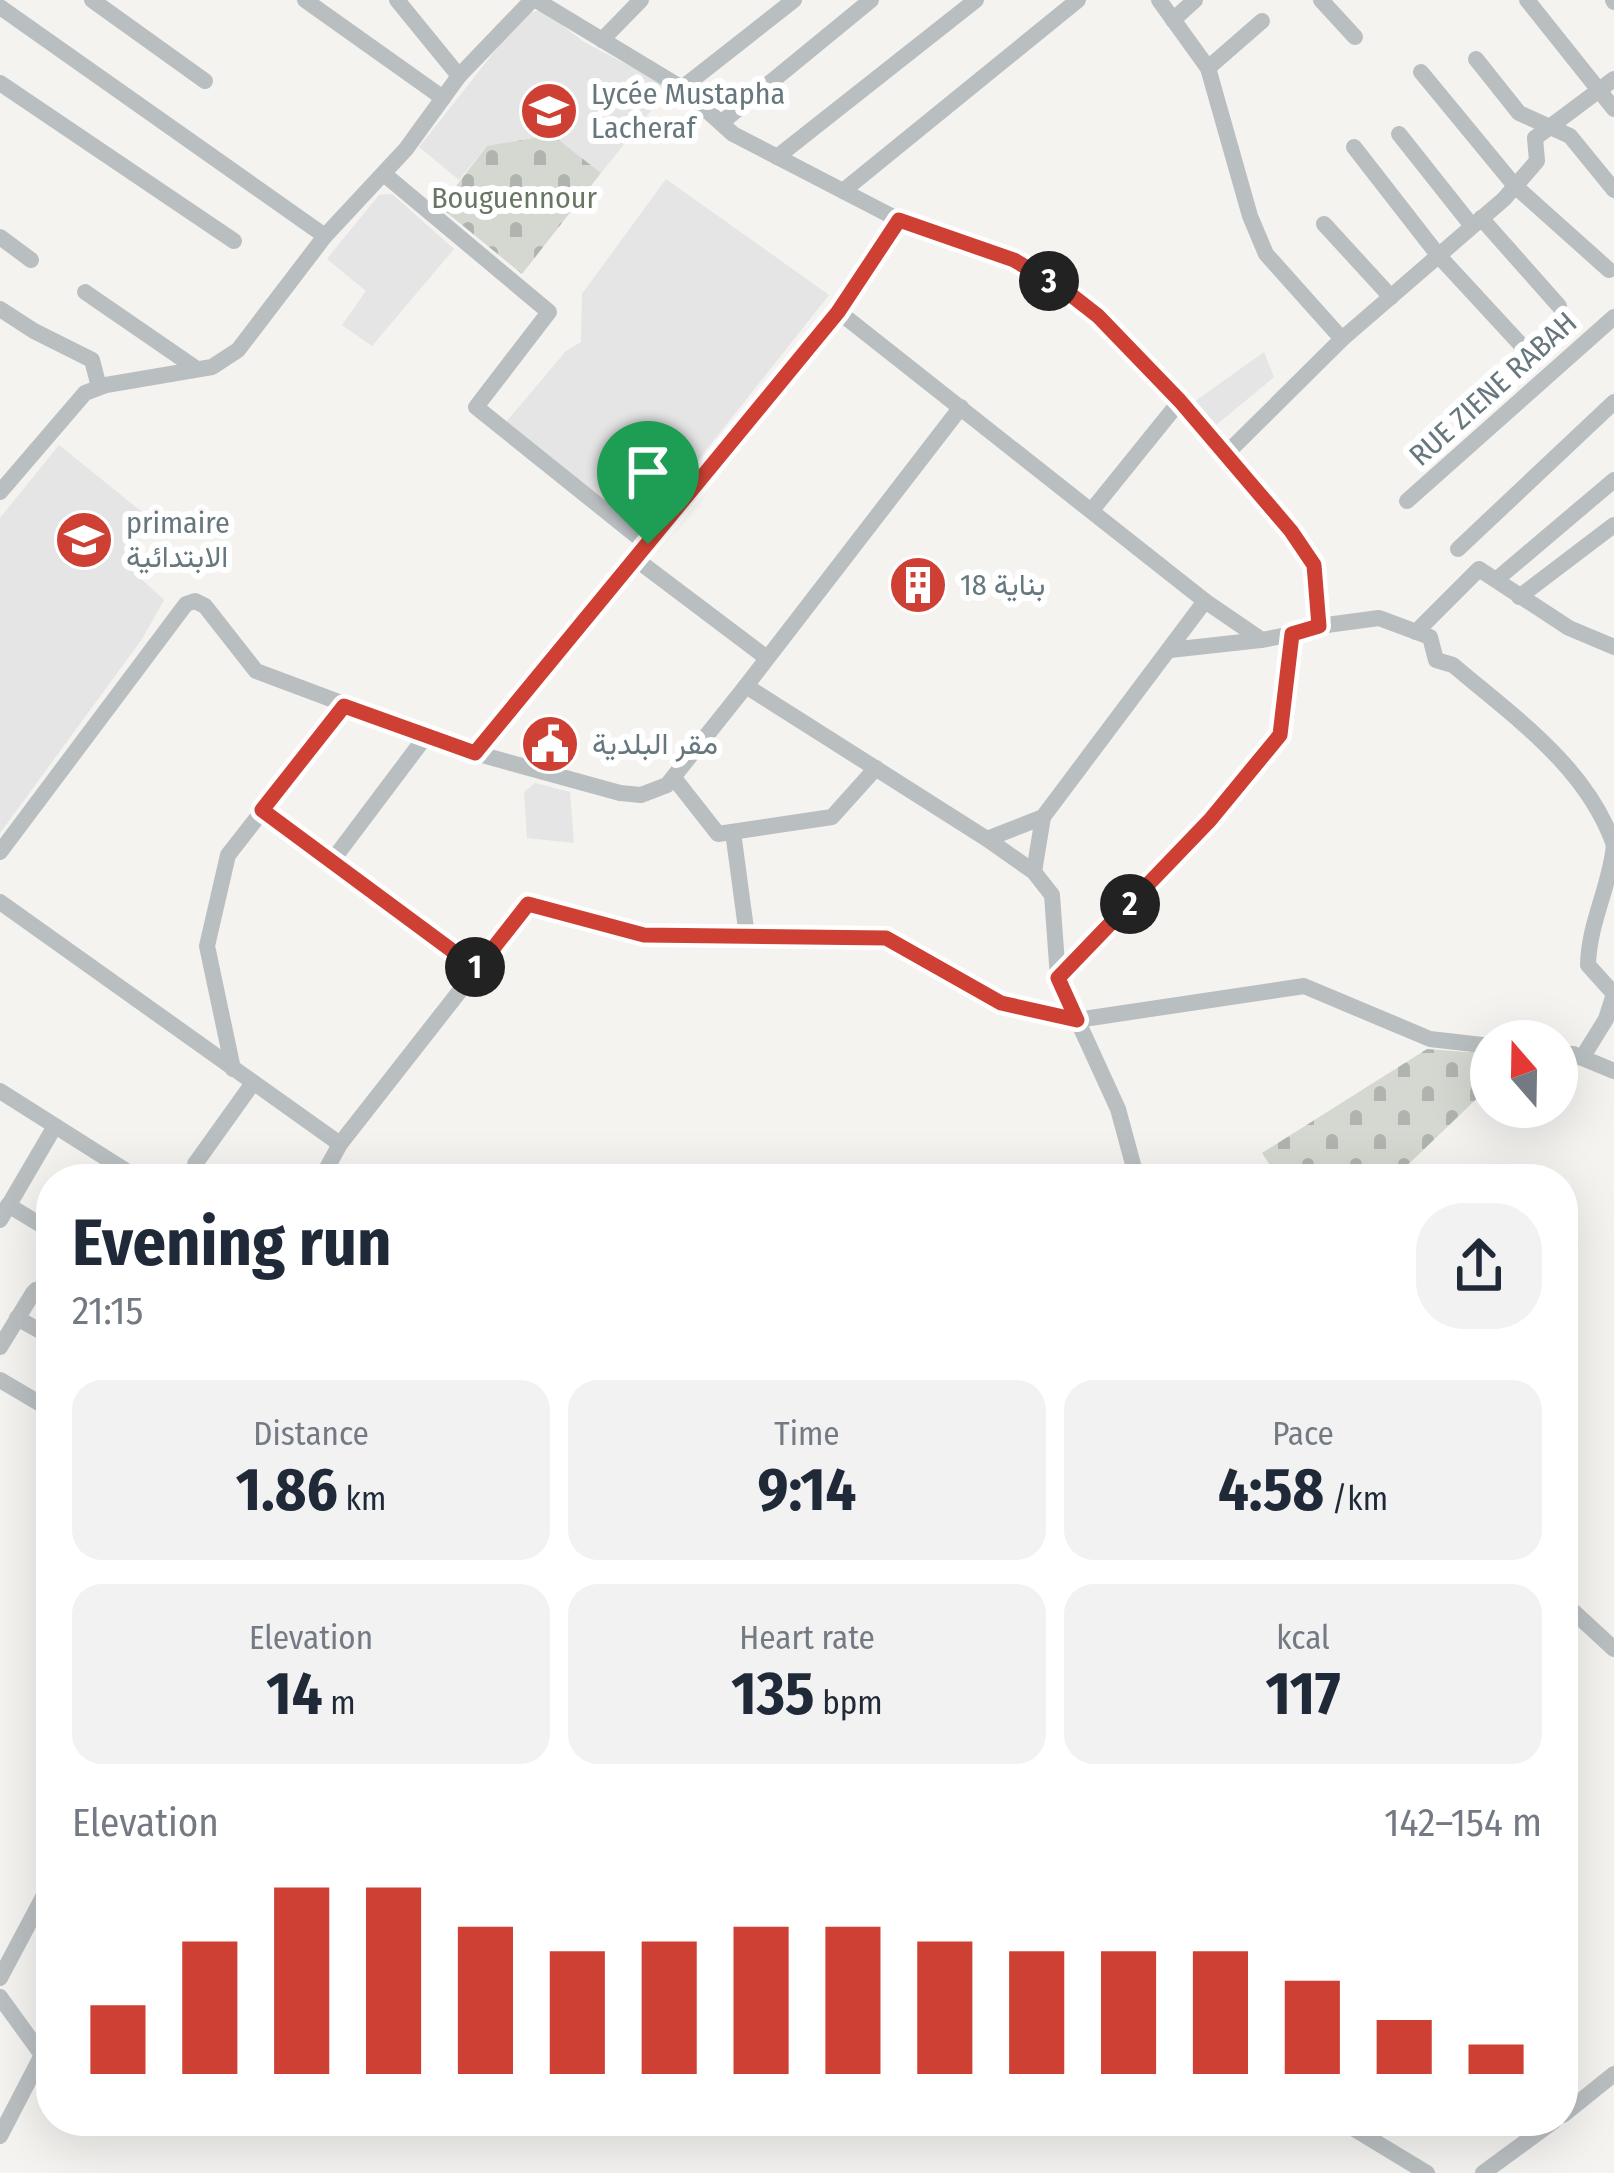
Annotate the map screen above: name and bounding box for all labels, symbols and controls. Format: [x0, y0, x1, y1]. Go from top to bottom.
place label: Lycée Mustapha Lacheraf [591, 76, 785, 146]
school or university icon: Lycée Mustapha Lacheraf [518, 80, 580, 142]
park label: Bouguennour [431, 180, 597, 216]
pin: 3 [1019, 251, 1079, 311]
text: 3 [1041, 261, 1057, 301]
street label: RUE ZIENE RABAH [1402, 304, 1584, 474]
pin [597, 421, 699, 544]
icon: arrive [615, 439, 681, 505]
place label: primaire الابتدائية [126, 505, 230, 575]
school or university icon: primaire الابتدائية [53, 509, 115, 571]
building icon: بناية 18 [887, 554, 949, 616]
place label: بناية 18 [960, 567, 1045, 603]
public building icon: مقر البلدية [519, 713, 581, 775]
place label: مقر البلدية [592, 726, 718, 762]
pin: 2 [1100, 874, 1160, 934]
text: 2 [1122, 884, 1138, 924]
pin: 1 [445, 937, 505, 997]
text: 1 [468, 947, 482, 987]
north arrow [1470, 1020, 1578, 1128]
map controls [1470, 1020, 1578, 1128]
text: Evening run [72, 1203, 392, 1282]
button: share [1416, 1203, 1542, 1329]
text: 21:15 [72, 1288, 143, 1334]
text: Distance [253, 1414, 369, 1454]
text: Time [774, 1414, 840, 1454]
text: Pace [1272, 1414, 1334, 1454]
text: 1.86 [236, 1454, 338, 1526]
text: 9:14 [758, 1454, 856, 1526]
text: 4:58 [1218, 1454, 1324, 1526]
text: km [338, 1479, 386, 1519]
text: /km [1324, 1479, 1388, 1519]
text: Elevation [249, 1618, 373, 1658]
text: Heart rate [739, 1618, 875, 1658]
text: kcal [1276, 1618, 1330, 1658]
text: 14 [266, 1658, 323, 1730]
text: 135 [731, 1658, 814, 1730]
text: 117 [1265, 1658, 1341, 1730]
text: m [323, 1683, 356, 1723]
text: bpm [814, 1683, 883, 1723]
text: Elevation [72, 1800, 219, 1846]
text: 142–154 m [1384, 1800, 1542, 1846]

